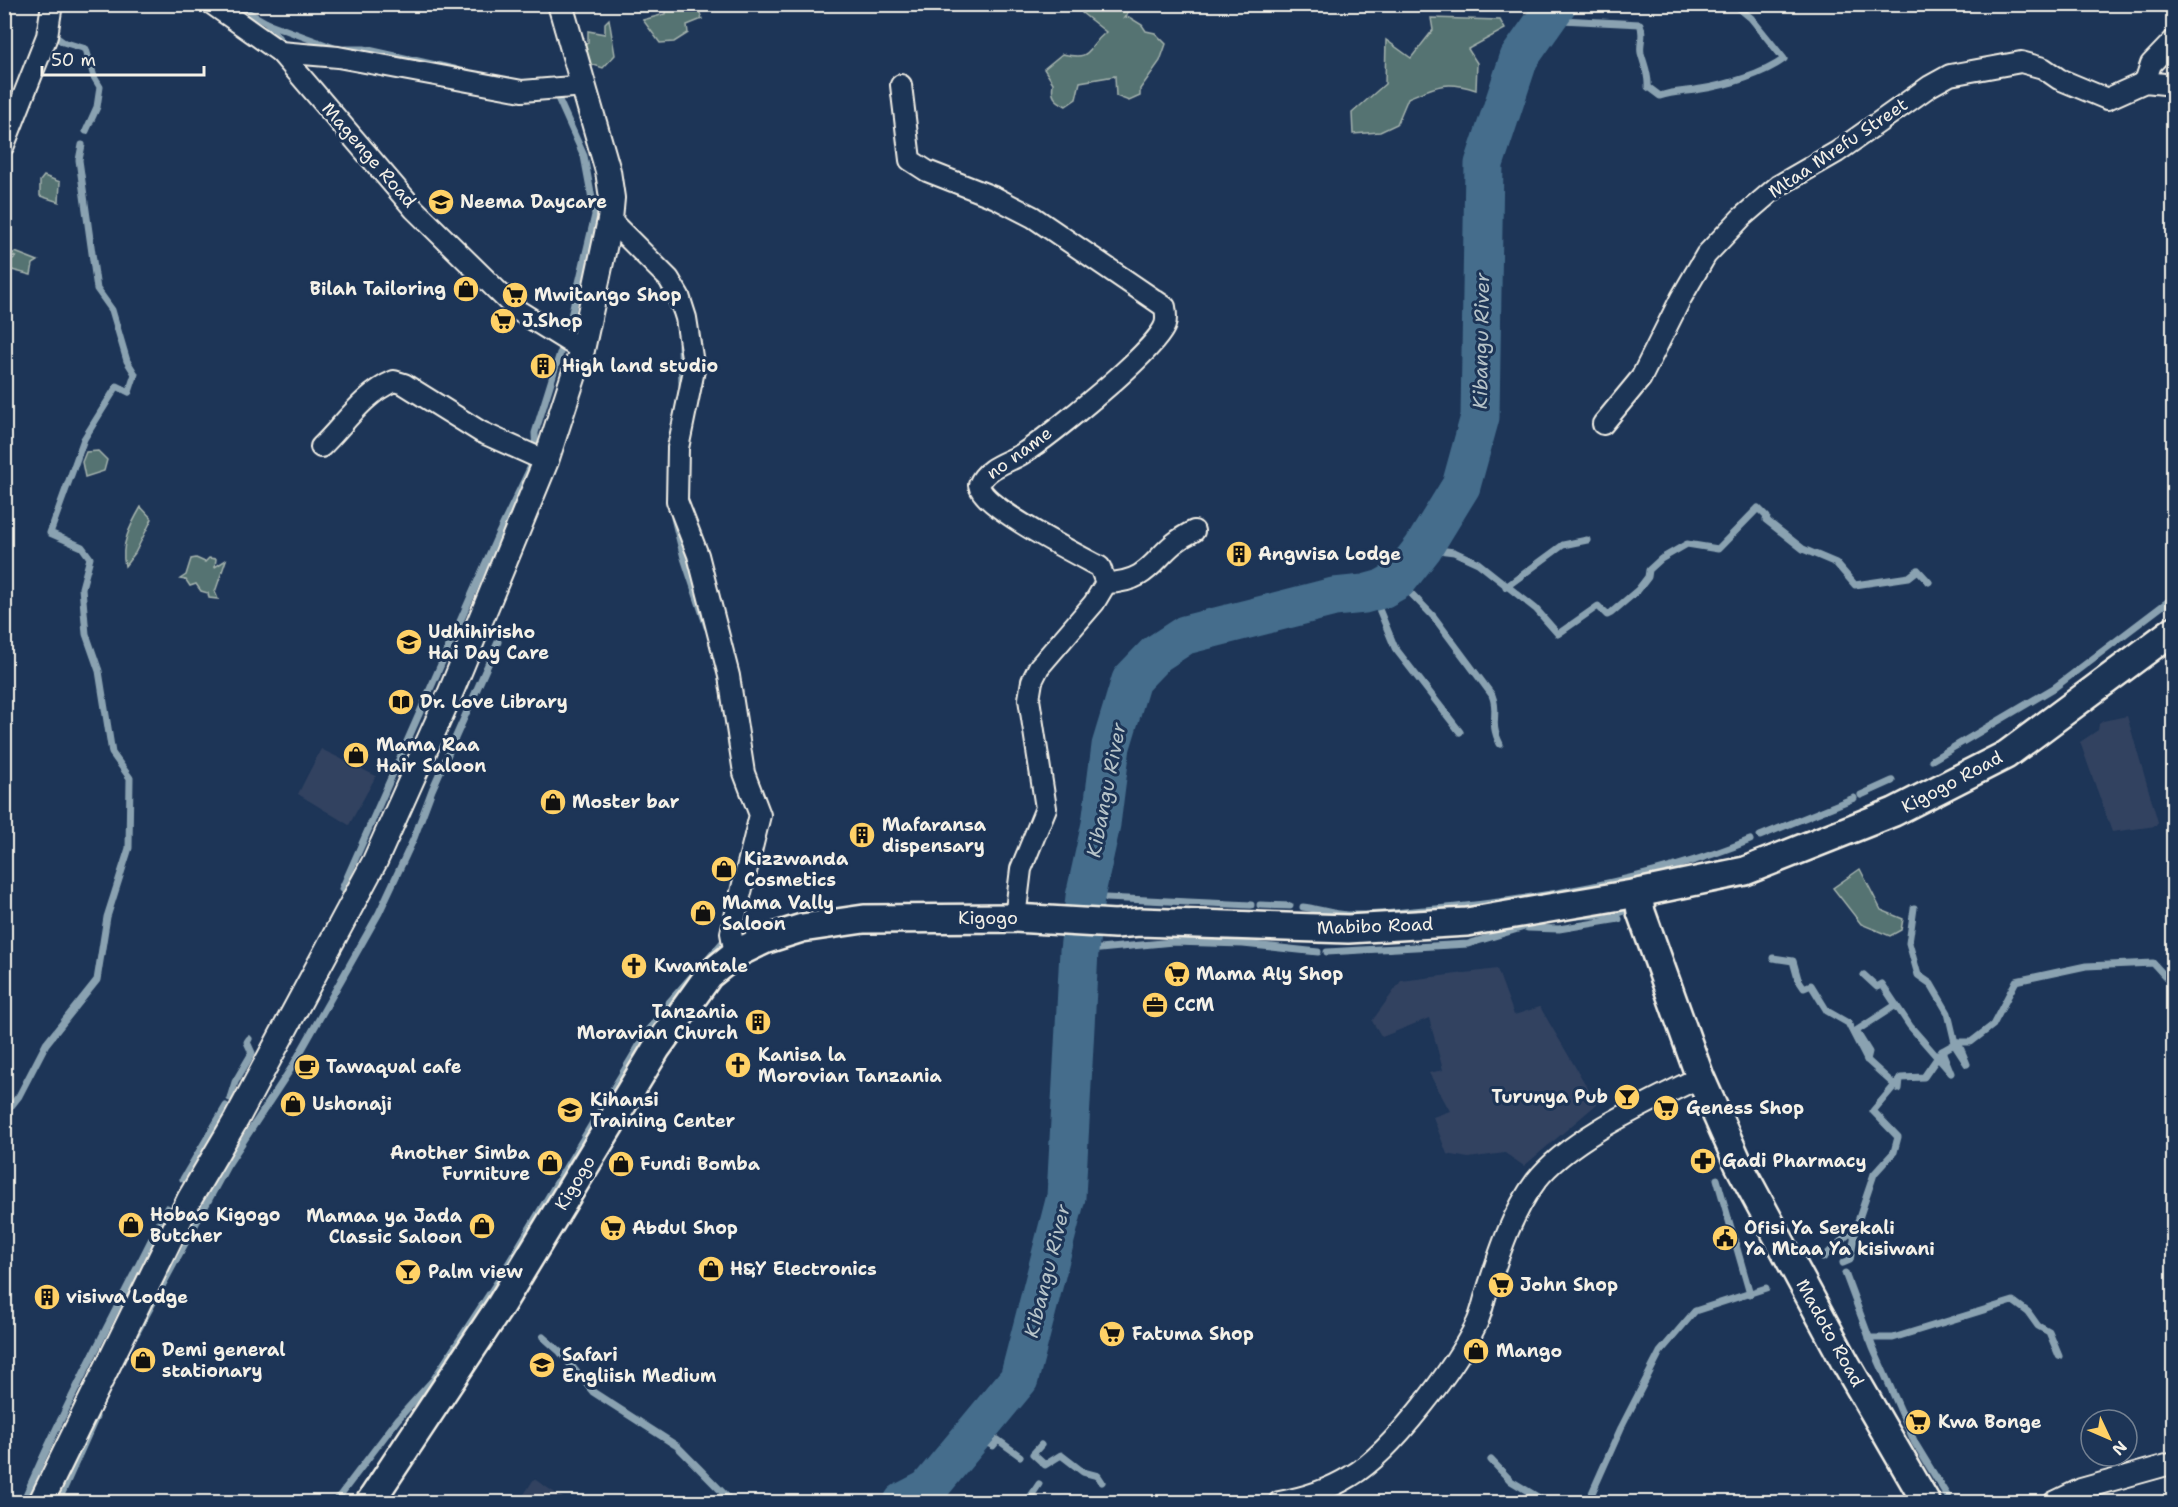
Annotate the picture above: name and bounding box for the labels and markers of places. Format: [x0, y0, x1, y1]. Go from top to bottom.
school or university icon: Neema Daycare [426, 187, 456, 217]
place label: Neema Daycare [460, 190, 607, 214]
shop icon: Bilah Tailoring [451, 274, 481, 304]
place label: Bilah Tailoring [310, 277, 446, 301]
supermarket icon: Mwitango Shop [500, 280, 530, 310]
place label: Mwitango Shop [534, 283, 682, 307]
supermarket icon: J.Shop [488, 306, 518, 336]
place label: J.Shop [522, 309, 583, 333]
building icon: High land studio [528, 351, 558, 381]
place label: High land studio [562, 354, 718, 378]
building icon: Angwisa Lodge [1224, 539, 1254, 569]
place label: Angwisa Lodge [1258, 542, 1401, 566]
place label: Udhihirisho Hai Day Care [428, 620, 549, 665]
school or university icon: Udhihirisho Hai Day Care [394, 627, 424, 657]
library icon: Dr. Love Library [386, 687, 416, 717]
place label: Dr. Love Library [420, 690, 568, 714]
place label: Mama Raa Hair Saloon [376, 733, 486, 778]
shop icon: Mama Raa Hair Saloon [341, 740, 371, 770]
shop icon: Moster bar [538, 787, 568, 817]
place label: Moster bar [572, 790, 680, 814]
place label: Mafaransa dispensary [882, 813, 987, 858]
building icon: Mafaransa dispensary [847, 820, 877, 850]
place label: Kizzwanda Cosmetics [744, 847, 849, 892]
shop icon: Kizzwanda Cosmetics [709, 854, 739, 884]
place label: Mama Vally Saloon [722, 891, 834, 936]
shop icon: Mama Vally Saloon [688, 898, 718, 928]
church icon: Kwamtale [619, 951, 649, 981]
place label: Kwamtale [654, 954, 748, 978]
supermarket icon: Mama Aly Shop [1162, 959, 1192, 989]
place label: Mama Aly Shop [1196, 962, 1344, 986]
office icon: CCM [1140, 990, 1170, 1020]
place label: CCM [1174, 993, 1215, 1017]
place label: Tanzania Moravian Church [577, 1000, 739, 1045]
building icon: Tanzania Moravian Church [743, 1007, 773, 1037]
place label: Kanisa la Morovian Tanzania [758, 1043, 942, 1088]
church icon: Kanisa la Morovian Tanzania [723, 1050, 753, 1080]
cafe icon: Tawaqual cafe [292, 1052, 322, 1082]
place label: Tawaqual cafe [326, 1055, 462, 1079]
bar icon: Turunya Pub [1612, 1082, 1642, 1112]
place label: Turunya Pub [1492, 1085, 1608, 1109]
place label: Kihansi Training Center [590, 1088, 736, 1133]
shop icon: Ushonaji [278, 1089, 308, 1119]
place label: Ushonaji [312, 1092, 392, 1116]
supermarket icon: Geness Shop [1651, 1093, 1681, 1123]
school or university icon: Kihansi Training Center [555, 1095, 585, 1125]
place label: Geness Shop [1686, 1096, 1804, 1120]
place label: Another Simba Furniture [390, 1141, 531, 1186]
pharmacy icon: Gadi Pharmacy [1688, 1146, 1718, 1176]
shop icon: Another Simba Furniture [535, 1148, 565, 1178]
shop icon: Fundi Bomba [606, 1149, 636, 1179]
place label: Gadi Pharmacy [1722, 1149, 1866, 1173]
place label: Fundi Bomba [640, 1152, 761, 1176]
place label: Hobao Kigogo Butcher [150, 1203, 281, 1248]
place label: Mamaa ya Jada Classic Saloon [306, 1204, 463, 1249]
shop icon: Hobao Kigogo Butcher [116, 1210, 146, 1240]
shop icon: Mamaa ya Jada Classic Saloon [467, 1211, 497, 1241]
supermarket icon: Abdul Shop [598, 1213, 628, 1243]
place label: Abdul Shop [632, 1216, 738, 1240]
place label: Ofisi Ya Serekali Ya Mtaa Ya kisiwani [1744, 1216, 1935, 1261]
public building icon: Ofisi Ya Serekali Ya Mtaa Ya kisiwani [1710, 1223, 1740, 1253]
shop icon: H&Y Electronics [696, 1254, 726, 1284]
bar icon: Palm view [393, 1257, 423, 1287]
place label: H&Y Electronics [730, 1257, 877, 1281]
place label: Palm view [428, 1260, 523, 1284]
supermarket icon: John Shop [1486, 1270, 1516, 1300]
place label: John Shop [1520, 1273, 1618, 1297]
building icon: visiwa Lodge [32, 1282, 62, 1312]
place label: visiwa Lodge [66, 1285, 188, 1309]
supermarket icon: Fatuma Shop [1097, 1319, 1127, 1349]
place label: Fatuma Shop [1132, 1322, 1254, 1346]
shop icon: Mango [1461, 1336, 1491, 1366]
place label: Demi general stationary [162, 1338, 285, 1383]
place label: Mango [1496, 1339, 1562, 1363]
place label: Safari Engliish Medium [562, 1343, 717, 1388]
shop icon: Demi general stationary [128, 1345, 158, 1375]
school or university icon: Safari Engliish Medium [527, 1350, 557, 1380]
supermarket icon: Kwa Bonge [1903, 1407, 1933, 1437]
place label: Kwa Bonge [1938, 1410, 2042, 1434]

